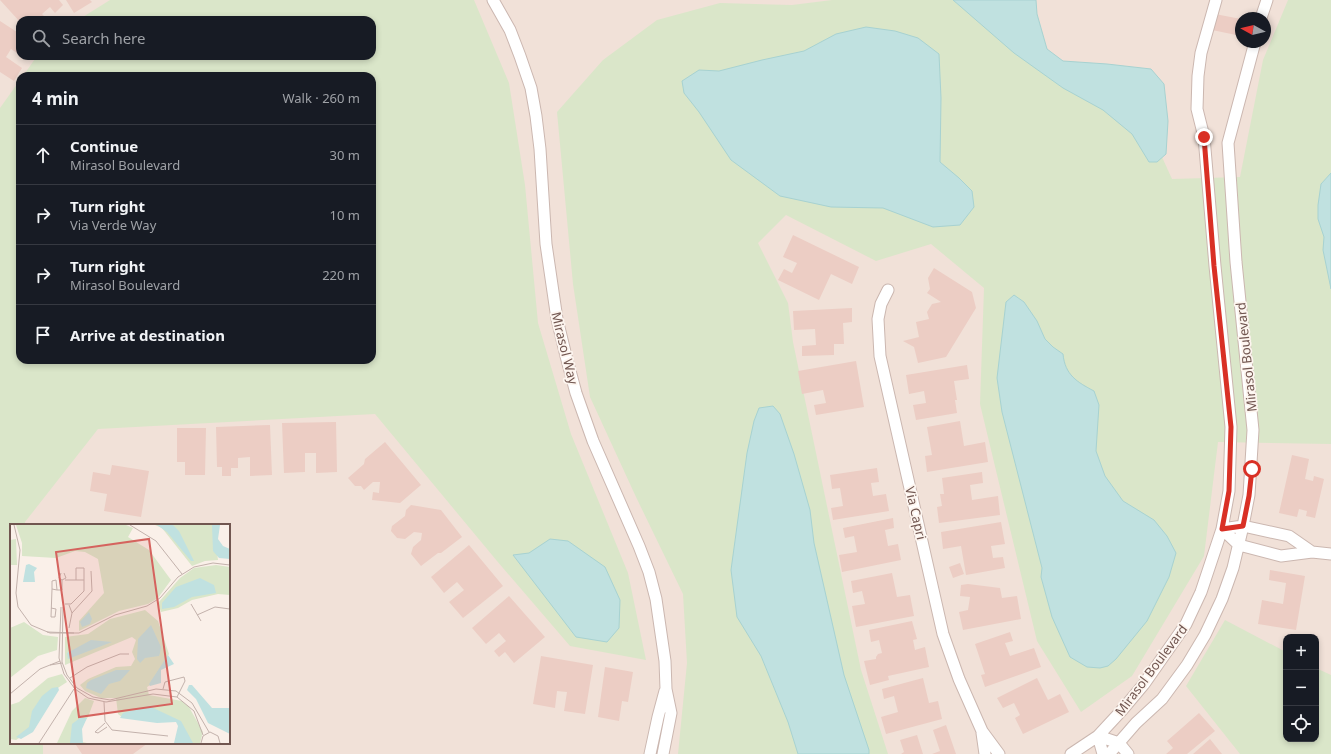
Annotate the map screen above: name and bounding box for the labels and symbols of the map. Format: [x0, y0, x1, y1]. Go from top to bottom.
north arrow [1235, 12, 1271, 48]
route end [1195, 128, 1213, 146]
street label: Mirasol Boulevard [1231, 301, 1261, 413]
street label: Mirasol Way [547, 310, 583, 386]
route start [1243, 460, 1261, 478]
street label: Via Capri [901, 485, 931, 541]
inset map [10, 524, 230, 744]
street label: Mirasol Boulevard [1111, 621, 1191, 719]

